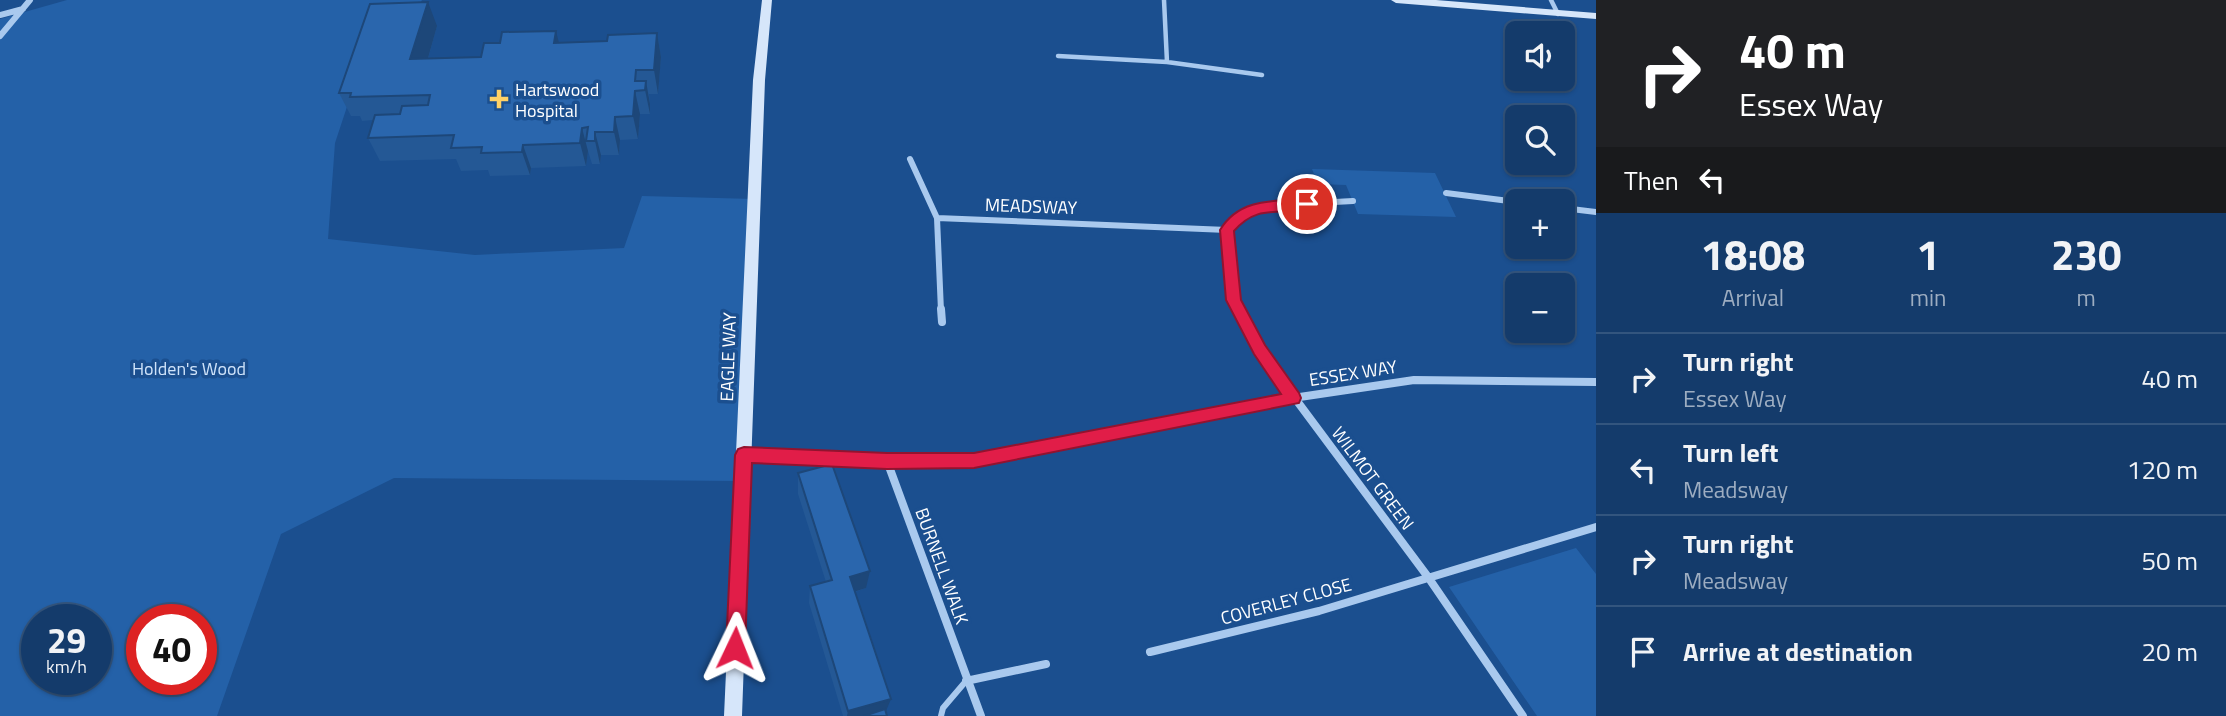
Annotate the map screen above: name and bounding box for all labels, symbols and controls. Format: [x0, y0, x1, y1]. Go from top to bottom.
text: 40 m [1739, 12, 1846, 87]
map controls [1505, 21, 1575, 343]
button: sound [1505, 21, 1575, 91]
icon: right [1624, 28, 1715, 119]
place label: Hartswood Hospital [515, 76, 599, 124]
text: Essex Way [1739, 80, 1883, 128]
marker: Hartswood Hospital [489, 89, 509, 109]
button: search [1505, 105, 1575, 175]
text: Then [1624, 161, 1679, 200]
icon: left [1693, 161, 1731, 199]
pin [1277, 174, 1337, 234]
icon: arrive [1288, 185, 1326, 223]
button: + [1505, 189, 1575, 259]
street label: MEADSWAY [984, 191, 1078, 221]
text: 18:08 [1700, 222, 1805, 286]
text: 1 [1916, 222, 1940, 286]
text: 230 [2051, 222, 2121, 286]
button: − [1505, 273, 1575, 343]
text: Arrival [1722, 280, 1784, 315]
text: min [1910, 280, 1946, 315]
text: m [2077, 280, 2096, 315]
street label: EAGLE WAY [713, 312, 743, 402]
text: Turn right [1683, 342, 1794, 381]
street label: ESSEX WAY [1307, 353, 1399, 393]
park label: Holden's Wood [132, 355, 246, 382]
text: 40 m [2141, 359, 2198, 398]
icon: right [1624, 360, 1662, 398]
text: Essex Way [1683, 381, 1787, 416]
street label: WILMOT GREEN [1325, 421, 1421, 535]
text: Turn left [1683, 433, 1778, 472]
text: 120 m [2127, 450, 2198, 489]
icon: left [1624, 451, 1662, 489]
text: Meadsway [1683, 472, 1788, 507]
street label: BURNELL WALK [908, 504, 976, 628]
text: Turn right [1683, 524, 1794, 563]
text: 50 m [2141, 541, 2198, 580]
icon: right [1624, 542, 1662, 580]
text: Meadsway [1683, 563, 1788, 598]
street label: COVERLEY CLOSE [1217, 571, 1355, 631]
speed limit sign: 40 [126, 604, 217, 695]
position arrow [698, 611, 772, 685]
text: 29 [47, 613, 86, 667]
text: Arrive at destination [1683, 632, 1913, 671]
text: 20 m [2141, 632, 2198, 671]
icon: arrive [1624, 633, 1662, 671]
text: km/h [46, 653, 87, 680]

